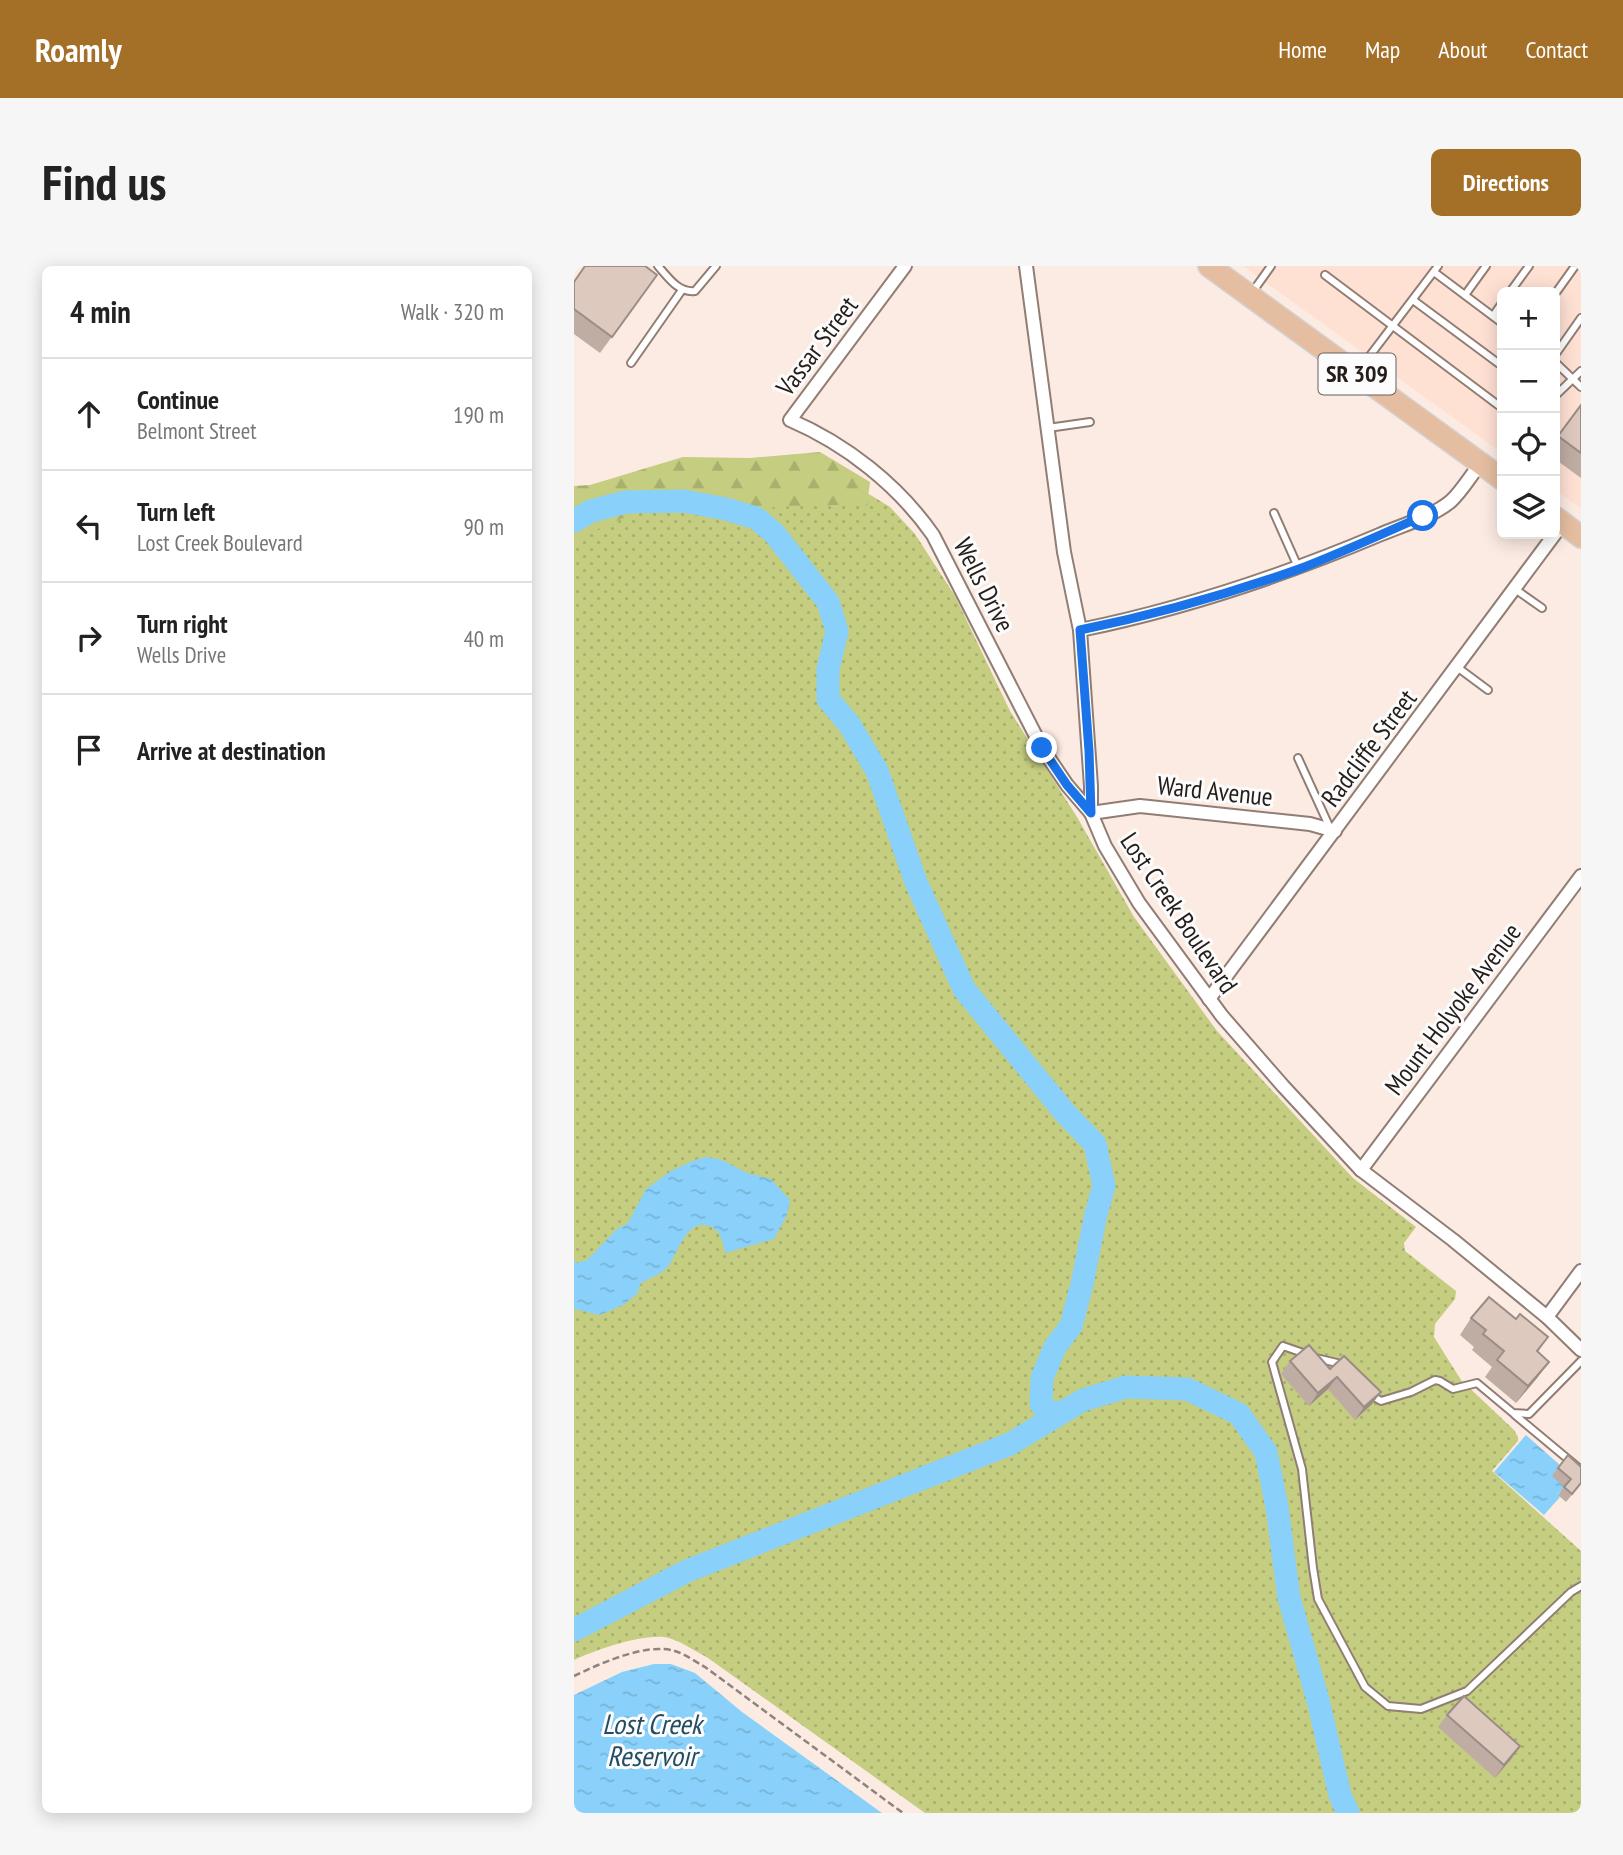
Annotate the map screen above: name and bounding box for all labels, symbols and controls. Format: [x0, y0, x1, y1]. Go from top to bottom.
text: Roamly [35, 28, 122, 71]
text: Home [1278, 34, 1327, 65]
text: Map [1365, 34, 1400, 65]
text: About [1438, 34, 1487, 65]
text: Contact [1525, 34, 1588, 65]
button: Directions [1431, 149, 1581, 216]
text: Find us [42, 150, 166, 214]
map controls [1497, 287, 1560, 539]
button: + [1497, 287, 1560, 350]
street label: Vassar Street [768, 290, 865, 403]
text: 4 min [70, 292, 131, 331]
text: Walk · 320 m [401, 297, 504, 326]
button: − [1497, 350, 1560, 413]
road number: SR 309 [1318, 354, 1396, 394]
text: Continue [137, 383, 219, 416]
icon: ahead [70, 395, 108, 433]
text: 190 m [453, 400, 504, 429]
button: locate [1497, 413, 1560, 476]
text: Belmont Street [137, 416, 257, 445]
button: layers [1497, 476, 1560, 539]
text: Turn left [137, 495, 215, 528]
route start [1407, 500, 1438, 531]
icon: left [70, 507, 108, 545]
text: 90 m [463, 512, 504, 541]
text: Lost Creek Boulevard [137, 528, 303, 557]
street label: Wells Drive [947, 532, 1022, 637]
text: Turn right [137, 607, 228, 640]
icon: right [70, 619, 108, 657]
text: 40 m [463, 624, 504, 653]
text: Wells Drive [137, 640, 226, 669]
street label: Radcliffe Street [1314, 683, 1423, 813]
icon: arrive [70, 731, 108, 769]
route end [1026, 732, 1057, 763]
text: Arrive at destination [137, 734, 326, 767]
street label: Ward Avenue [1156, 768, 1274, 813]
street label: Lost Creek Boulevard [1113, 826, 1245, 1000]
street label: Mount Holyoke Avenue [1377, 916, 1528, 1101]
water label: Lost Creek Reservoir [602, 1705, 705, 1774]

